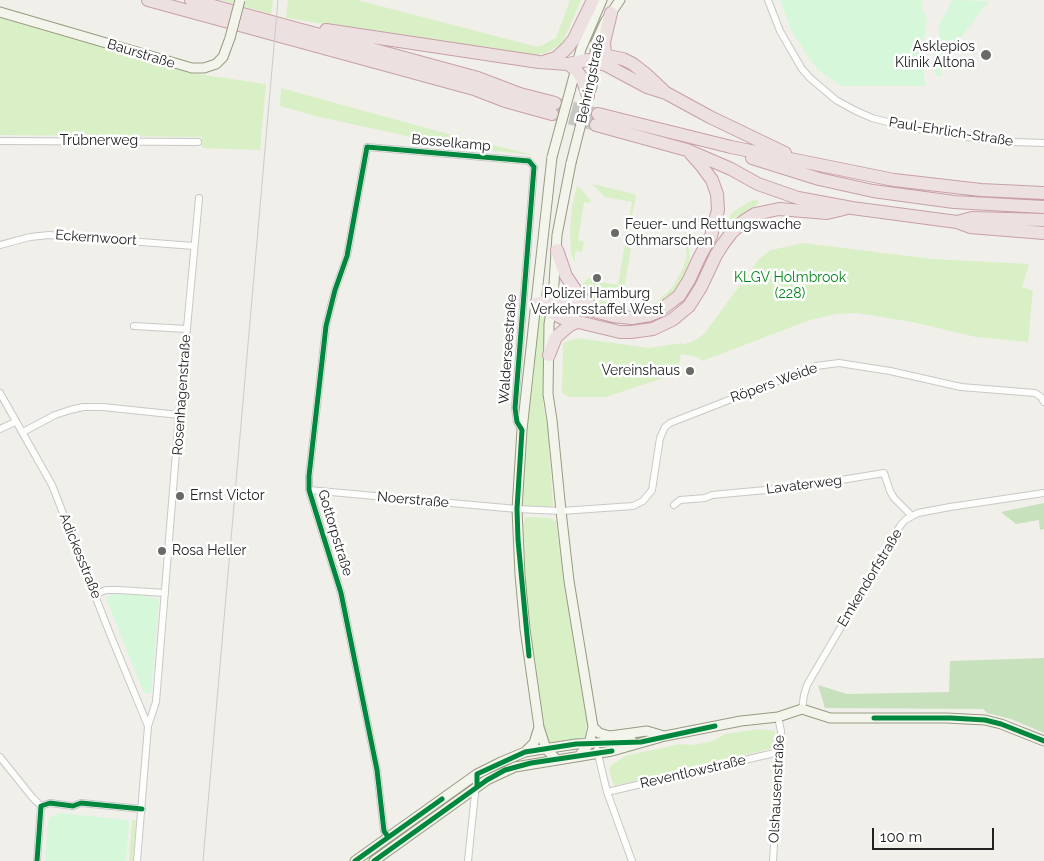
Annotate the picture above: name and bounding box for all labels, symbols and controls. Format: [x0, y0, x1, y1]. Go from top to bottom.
street label: Behringstraße [573, 33, 609, 125]
street label: Baurstraße [105, 36, 177, 72]
place label: Asklepios Klinik Altona [895, 39, 975, 72]
marker: Asklepios Klinik Altona [979, 48, 993, 62]
street label: Paul-Ehrlich-Straße [888, 114, 1014, 150]
street label: Bosselkamp [411, 131, 491, 155]
street label: Trübnerweg [60, 133, 138, 149]
place label: Feuer- und Rettungswache Othmarschen [625, 217, 801, 250]
street label: Eckernwoort [55, 227, 137, 249]
marker: Feuer- und Rettungswache Othmarschen [609, 227, 621, 239]
park label: KLGV Holmbrook (228) [734, 270, 846, 302]
marker: Polizei Hamburg Verkehrsstaffel West [591, 272, 603, 284]
place label: Polizei Hamburg Verkehrsstaffel West [531, 286, 663, 318]
street label: Walderseestraße [496, 293, 520, 405]
street label: Rosenhagenstraße [169, 334, 195, 456]
street label: Röpers Weide [728, 360, 820, 406]
place label: Vereinshaus [601, 363, 680, 379]
marker: Vereinshaus [684, 365, 696, 377]
street label: Lavaterweg [765, 472, 843, 498]
place label: Ernst Victor [190, 488, 265, 504]
street label: Gottorpstraße [314, 488, 356, 578]
street label: Noerstraße [376, 488, 450, 512]
marker: Ernst Victor [174, 490, 186, 502]
street label: Adickesstraße [55, 511, 105, 601]
street label: Emkendorfstraße [834, 526, 906, 630]
place label: Rosa Heller [172, 543, 246, 559]
marker: Rosa Heller [156, 545, 168, 557]
street label: Olshausenstraße [766, 735, 788, 843]
street label: Reventlowstraße [638, 752, 748, 792]
scale bar [874, 818, 996, 850]
text: 100 m [880, 828, 922, 846]

